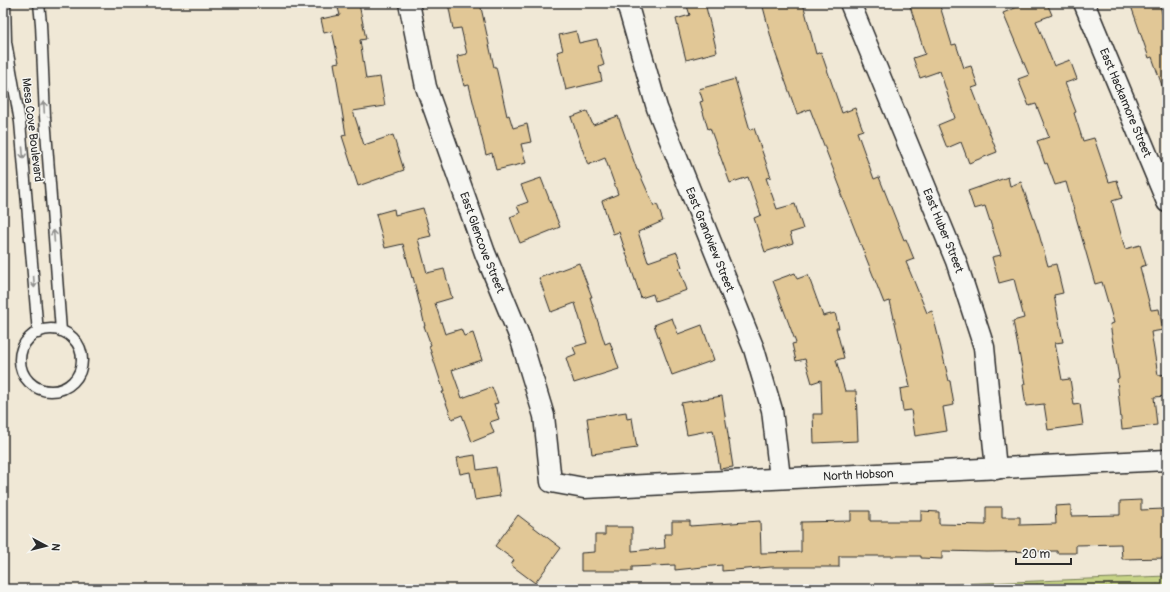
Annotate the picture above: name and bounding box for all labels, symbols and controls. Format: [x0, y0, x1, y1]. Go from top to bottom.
street label: East Hackamore Street [1096, 46, 1155, 160]
street label: Mesa Cove Boulevard [18, 77, 46, 183]
one-way arrow [41, 101, 48, 114]
one-way arrow [19, 146, 26, 159]
street label: East Grandview Street [682, 185, 738, 294]
street label: East Huber Street [920, 186, 967, 275]
street label: East Glencove Street [456, 190, 508, 295]
one-way arrow [50, 230, 58, 243]
one-way arrow [30, 275, 37, 288]
street label: North Hobson [823, 466, 894, 484]
north arrow [26, 526, 66, 566]
scale bar [1016, 540, 1071, 566]
text: N [48, 543, 62, 552]
text: 20 m [1022, 547, 1051, 562]

